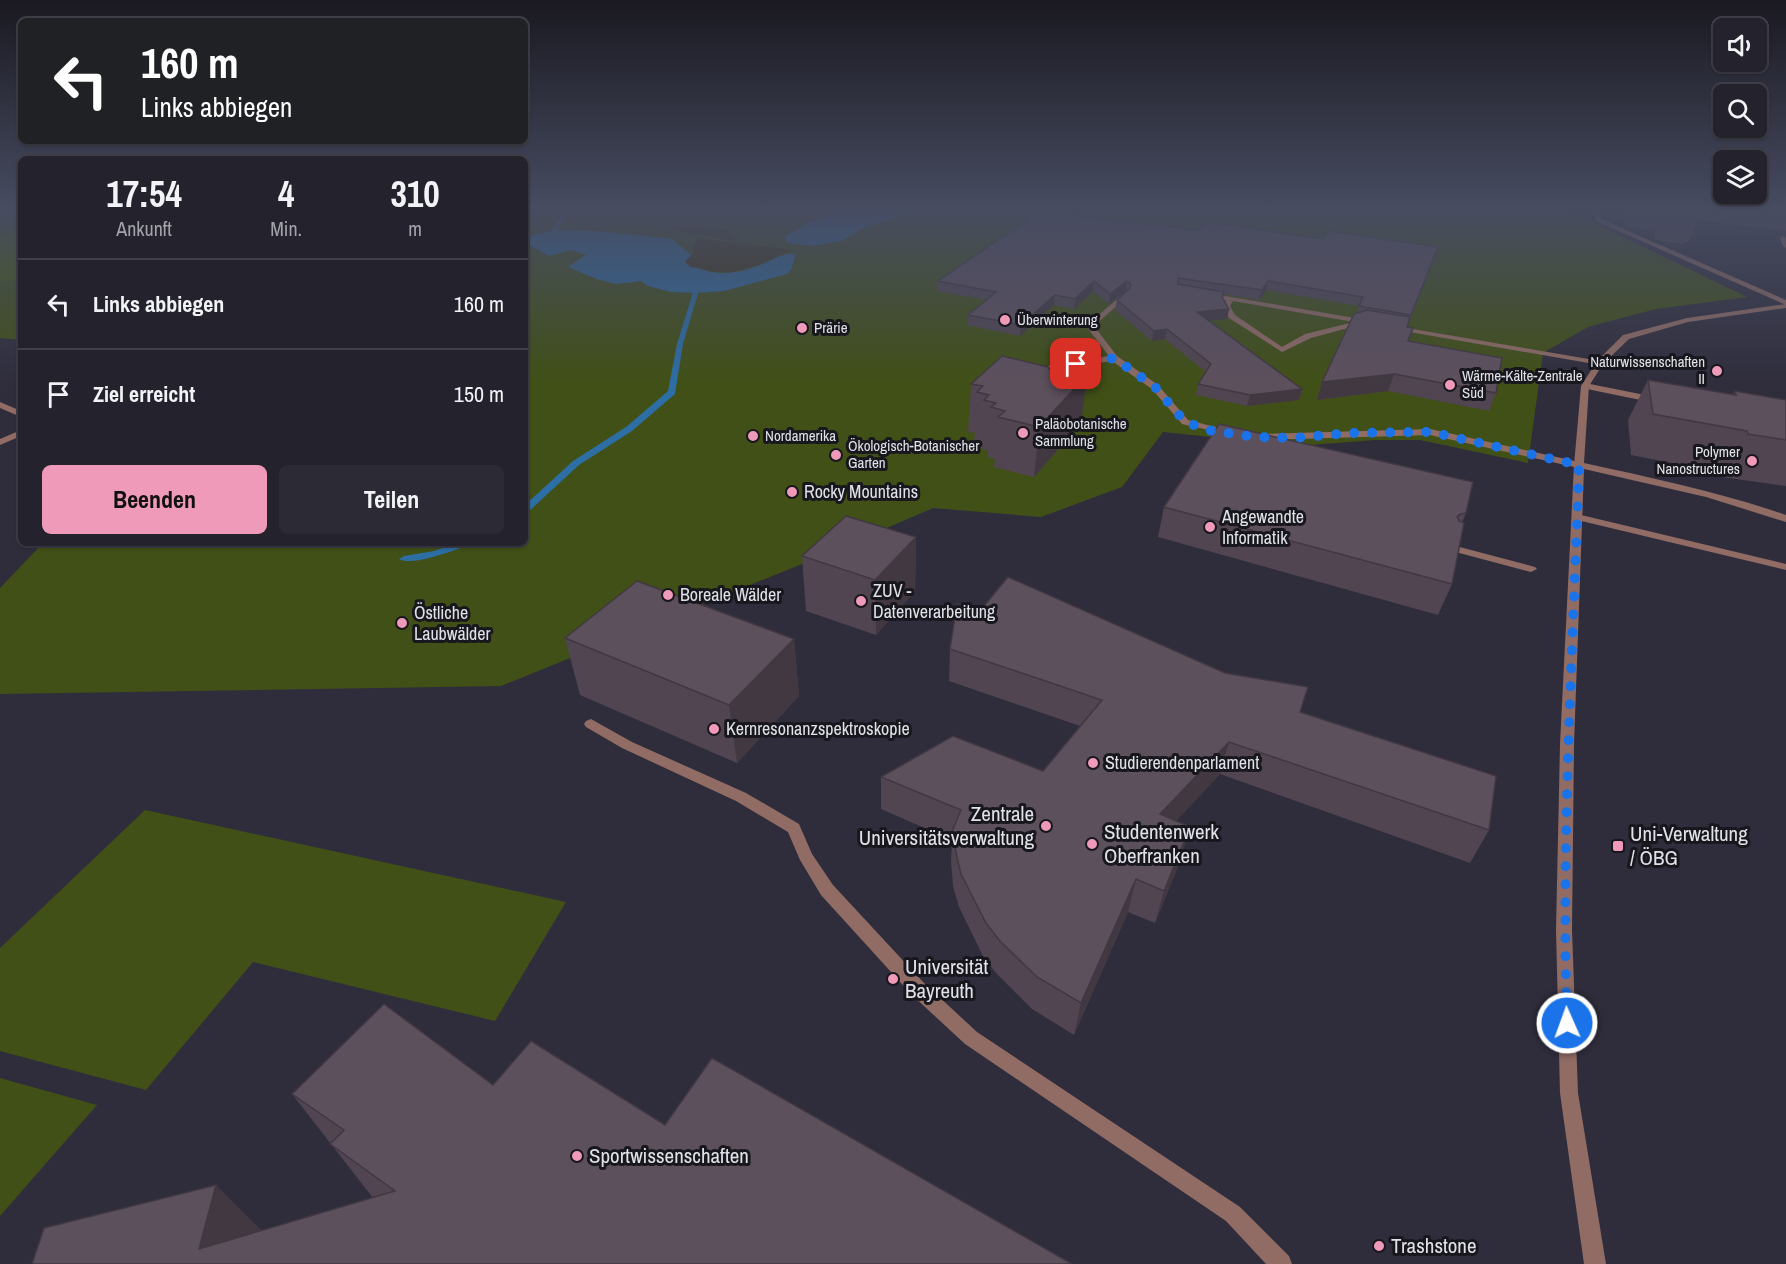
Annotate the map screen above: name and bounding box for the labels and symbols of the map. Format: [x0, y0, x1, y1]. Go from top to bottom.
place label: Überwinterung [1017, 309, 1098, 330]
marker: Überwinterung [998, 313, 1012, 327]
place label: Prärie [814, 317, 848, 338]
marker: Prärie [795, 321, 809, 335]
pin [1050, 338, 1101, 389]
place label: Naturwissenschaften II [1590, 351, 1705, 389]
marker: Naturwissenschaften II [1710, 364, 1724, 378]
place label: Wärme-Kälte-Zentrale Süd [1462, 365, 1583, 403]
marker: Wärme-Kälte-Zentrale Süd [1443, 378, 1457, 392]
place label: Paläobotanische Sammlung [1035, 413, 1127, 451]
place label: Nordamerika [765, 425, 836, 446]
marker: Paläobotanische Sammlung [1016, 426, 1030, 440]
marker: Nordamerika [746, 429, 760, 443]
place label: Ökologisch-Botanischer Garten [848, 435, 979, 473]
place label: Polymer Nanostructures [1657, 441, 1740, 479]
marker: Ökologisch-Botanischer Garten [829, 448, 843, 462]
marker: Polymer Nanostructures [1745, 454, 1759, 468]
place label: Rocky Mountains [804, 479, 918, 504]
marker: Rocky Mountains [785, 485, 799, 499]
place label: Angewandte Informatik [1221, 504, 1304, 550]
marker: Angewandte Informatik [1203, 520, 1217, 534]
place label: ZUV - Datenverarbeitung [873, 578, 996, 624]
place label: Boreale Wälder [680, 582, 781, 607]
marker: Boreale Wälder [661, 588, 675, 602]
marker: ZUV - Datenverarbeitung [854, 594, 868, 608]
place label: Östliche Laubwälder [414, 600, 490, 646]
marker: Östliche Laubwälder [395, 616, 409, 630]
place label: Kernresonanzspektroskopie [726, 716, 910, 741]
marker: Kernresonanzspektroskopie [707, 722, 721, 736]
place label: Studierendenparlament [1105, 750, 1259, 775]
marker: Studierendenparlament [1086, 756, 1100, 770]
place label: Zentrale Universitätsverwaltung [859, 799, 1034, 852]
place label: Studentenwerk Oberfranken [1104, 817, 1219, 870]
marker: Zentrale Universitätsverwaltung [1039, 819, 1053, 833]
place label: Uni-Verwaltung / ÖBG [1630, 819, 1748, 872]
marker: Studentenwerk Oberfranken [1085, 837, 1099, 851]
marker: Uni-Verwaltung / ÖBG [1611, 839, 1625, 853]
place label: Universität Bayreuth [905, 952, 988, 1005]
marker: Universität Bayreuth [886, 972, 900, 986]
position arrow [1535, 991, 1599, 1055]
place label: Sportwissenschaften [589, 1141, 749, 1170]
marker: Sportwissenschaften [570, 1149, 584, 1163]
place label: Trashstone [1391, 1231, 1477, 1260]
marker: Trashstone [1372, 1239, 1386, 1253]

